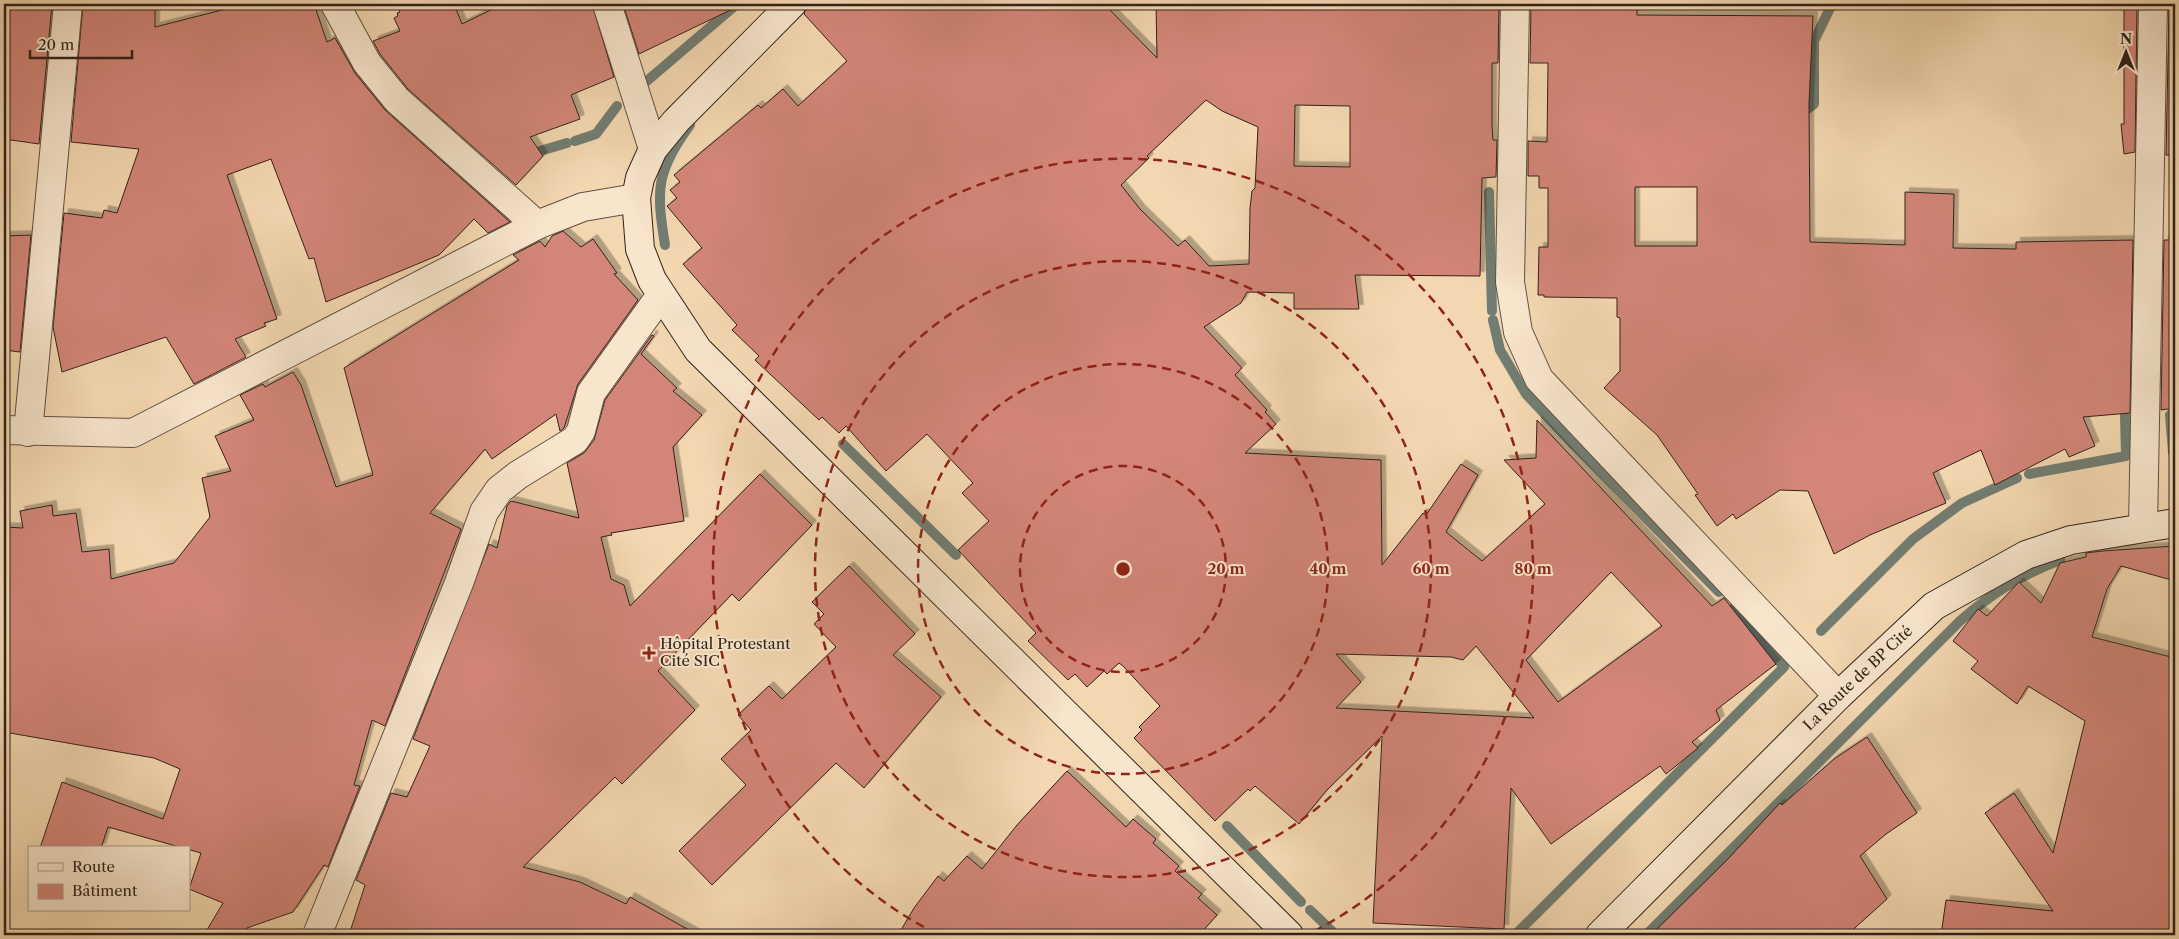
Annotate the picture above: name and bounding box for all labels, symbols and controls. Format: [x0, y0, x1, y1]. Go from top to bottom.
scale bar [30, 28, 132, 60]
north arrow [2102, 28, 2152, 78]
text: N [2120, 30, 2132, 48]
text: 20 m [38, 35, 74, 54]
text: 20 m [1207, 559, 1245, 578]
text: 40 m [1309, 559, 1347, 578]
text: 60 m [1412, 559, 1450, 578]
text: 80 m [1514, 559, 1552, 578]
centre of rings [1114, 560, 1132, 578]
street label: La Route de BP Cité [1799, 621, 1916, 734]
place label: Hôpital Protestant Cité SIC [660, 634, 791, 670]
marker: Hôpital Protestant Cité SIC [642, 646, 656, 660]
legend [28, 846, 190, 912]
text: Route [72, 857, 115, 876]
text: Bâtiment [72, 881, 138, 900]

